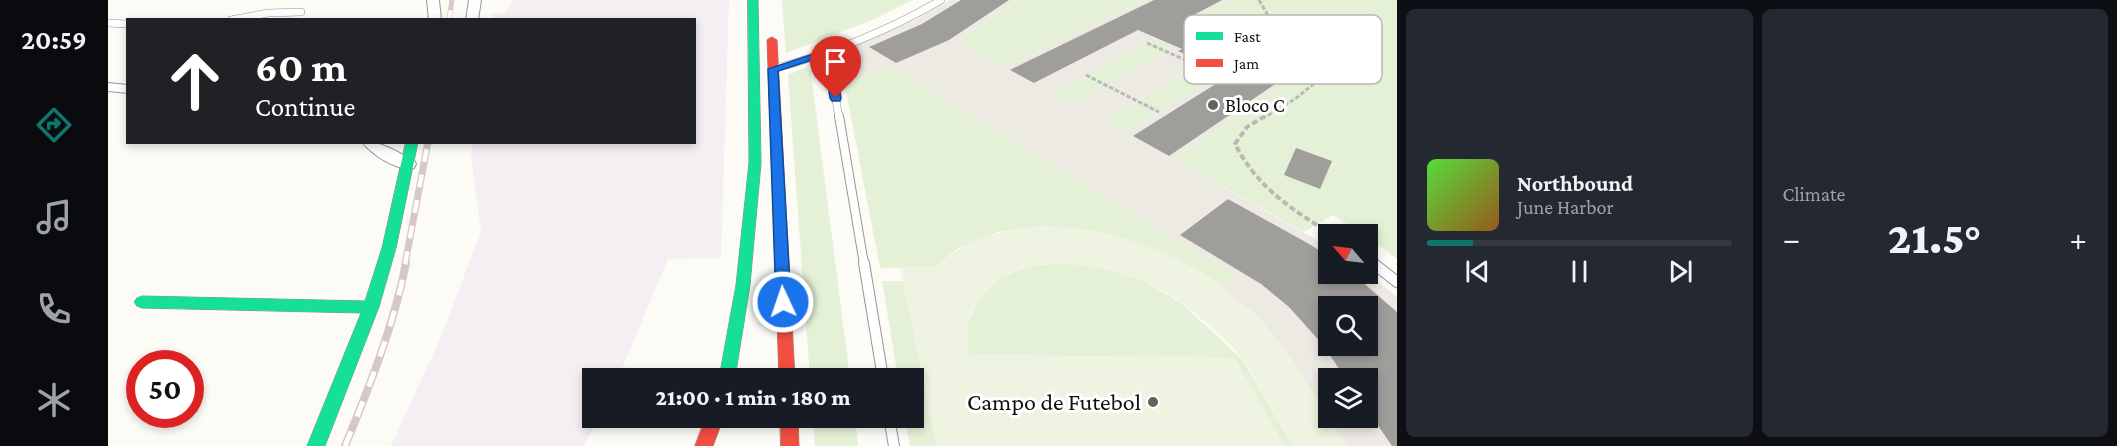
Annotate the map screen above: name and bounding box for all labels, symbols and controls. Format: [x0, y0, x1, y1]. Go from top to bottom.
legend [1184, 15, 1382, 84]
text: 20:59 [21, 25, 87, 55]
text: Fast [1234, 28, 1261, 45]
pin [810, 36, 861, 98]
icon: ahead [156, 42, 234, 120]
text: 60 m [255, 43, 347, 90]
icon: arrive [819, 45, 852, 78]
text: Jam [1232, 55, 1259, 73]
text: Continue [255, 92, 355, 122]
place label: Bloco C [1225, 94, 1285, 116]
marker: Bloco C [1206, 98, 1220, 112]
icon: directions [33, 104, 75, 146]
text: Northbound [1517, 171, 1633, 196]
text: Climate [1783, 183, 1845, 205]
icon: music [33, 196, 75, 238]
text: June Harbor [1517, 196, 1614, 218]
text: 21.5° [1888, 213, 1982, 263]
text: − [1783, 220, 1800, 257]
text: + [2070, 220, 2087, 257]
north arrow [1318, 224, 1378, 284]
map controls [1318, 224, 1378, 428]
icon: previous [1461, 255, 1494, 288]
icon: pause [1563, 255, 1596, 288]
icon: next [1664, 255, 1697, 288]
position arrow [751, 270, 815, 334]
icon: phone [33, 288, 75, 330]
button: search [1318, 296, 1378, 356]
speed limit sign: 50 [126, 350, 204, 428]
button: layers [1318, 368, 1378, 428]
icon: climate [33, 379, 75, 421]
text: 21:00 · 1 min · 180 m [656, 385, 850, 410]
place label: Campo de Futebol [967, 388, 1141, 415]
marker: Campo de Futebol [1146, 395, 1160, 409]

